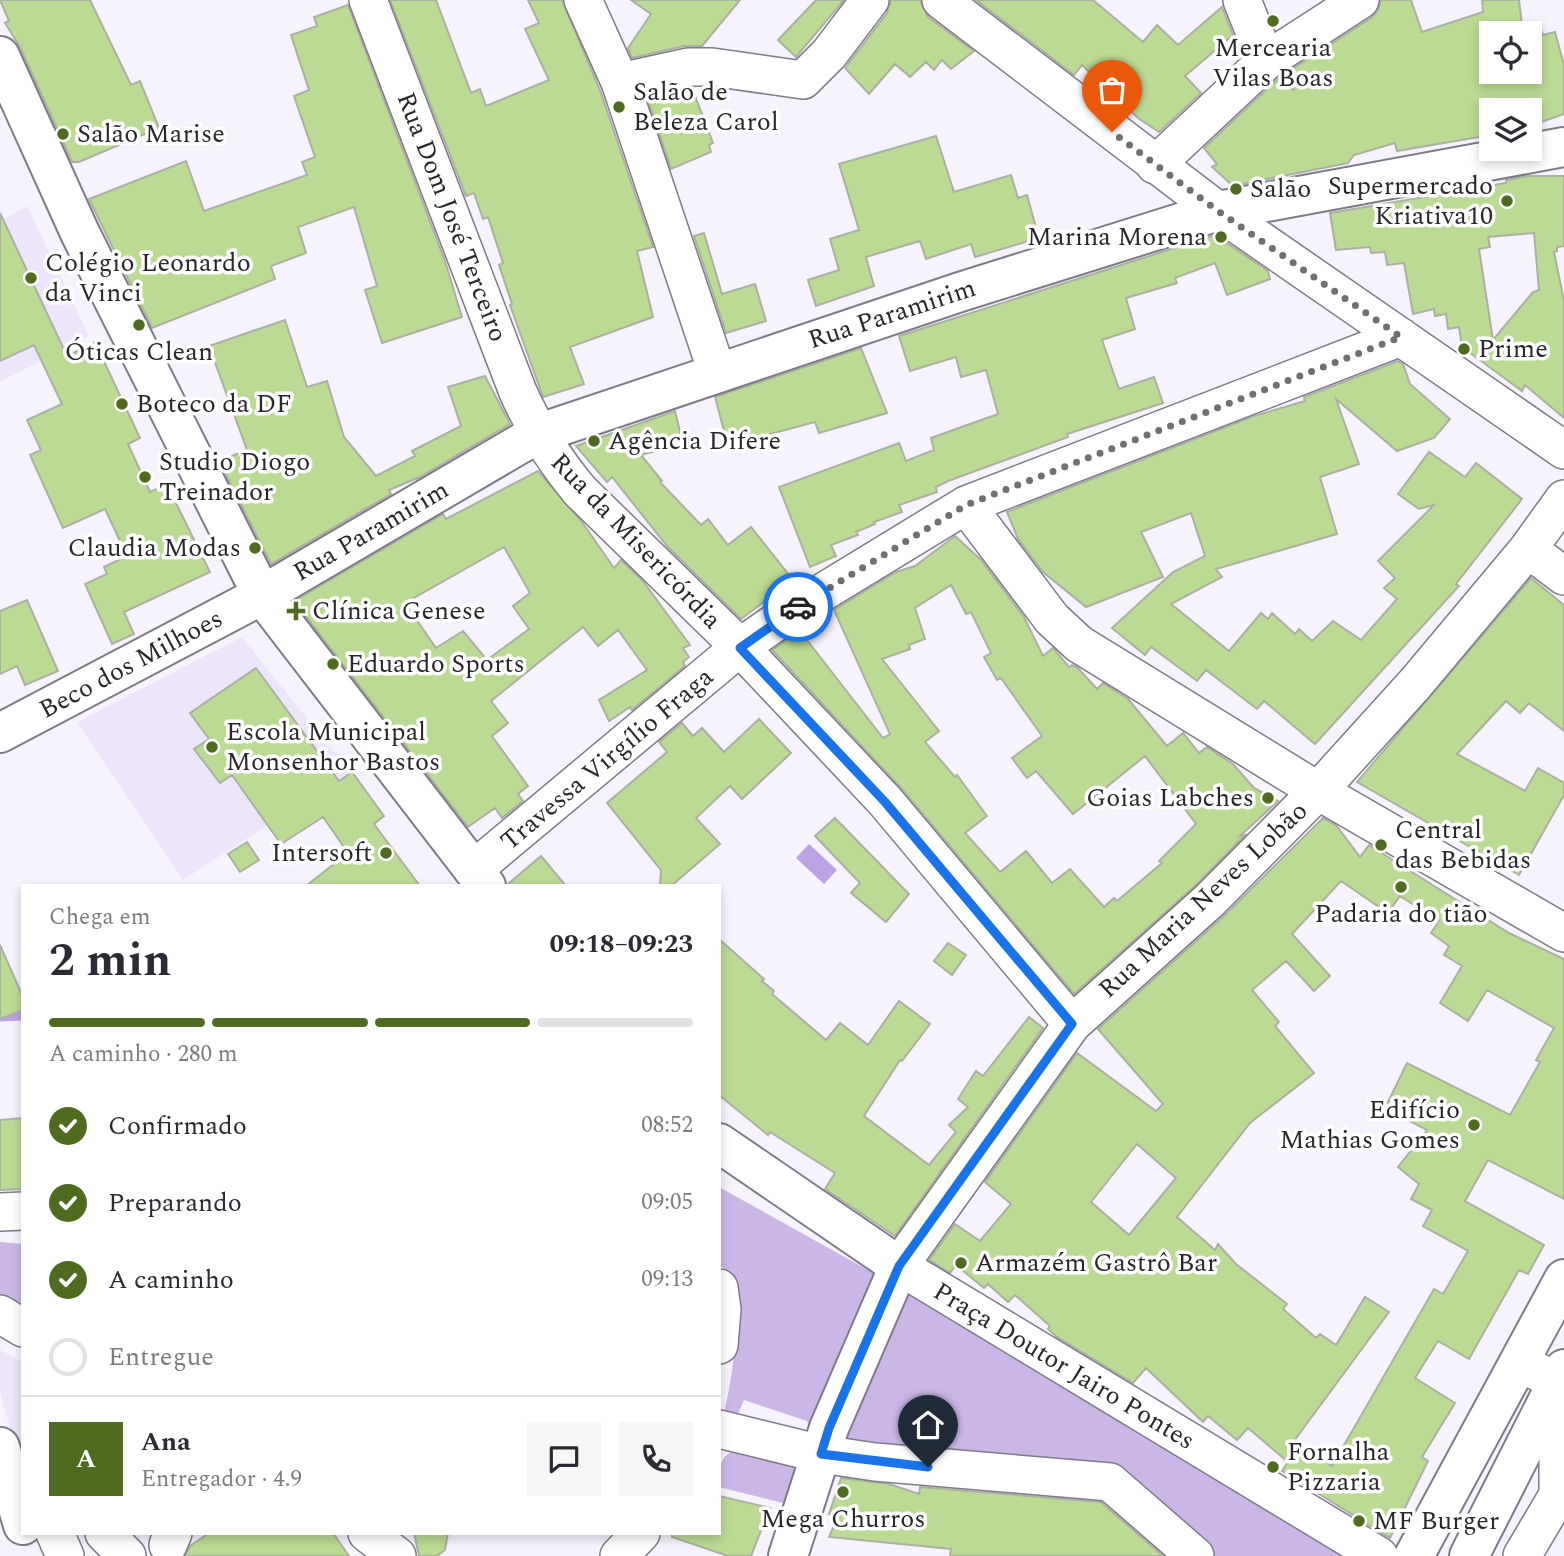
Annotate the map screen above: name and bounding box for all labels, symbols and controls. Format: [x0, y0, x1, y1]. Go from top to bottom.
marker: Mercearia Vilas Boas [1265, 13, 1281, 29]
map controls [1479, 21, 1542, 161]
button: locate [1479, 21, 1542, 84]
place label: Mercearia Vilas Boas [1213, 28, 1333, 98]
pin [1082, 60, 1142, 132]
icon: bag [1093, 71, 1131, 109]
place label: Salão de Beleza Carol [633, 72, 779, 142]
street label: Rua Dom José Terceiro [386, 86, 518, 348]
button: layers [1479, 98, 1542, 161]
marker: Salão de Beleza Carol [611, 99, 627, 115]
place label: Salão Marise [77, 114, 225, 154]
marker: Salão Marise [55, 126, 71, 142]
place label: Supermercado Kriativa10 [1328, 166, 1493, 236]
place label: Salão [1250, 169, 1311, 209]
marker: Salão [1228, 181, 1244, 197]
marker: Supermercado Kriativa10 [1499, 193, 1515, 209]
place label: Marina Morena [1027, 217, 1207, 257]
marker: Marina Morena [1213, 229, 1229, 245]
place label: Colégio Leonardo da Vinci [45, 243, 251, 313]
street label: Rua Paramirim [803, 268, 981, 360]
marker: Colégio Leonardo da Vinci [23, 270, 39, 286]
marker: Óticas Clean [131, 317, 147, 333]
place label: Prime [1478, 329, 1548, 369]
place label: Óticas Clean [65, 332, 213, 372]
marker: Prime [1456, 341, 1472, 357]
place label: Boteco da DF [136, 384, 292, 424]
marker: Boteco da DF [114, 396, 130, 412]
place label: Agência Difere [608, 421, 781, 461]
marker: Agência Difere [586, 433, 602, 449]
place label: Studio Diogo Treinador [159, 442, 310, 512]
street label: Rua da Misericórdia [541, 444, 731, 639]
marker: Studio Diogo Treinador [137, 469, 153, 485]
street label: Rua Paramirim [286, 470, 456, 592]
place label: Claudia Modas [68, 528, 241, 568]
marker: Claudia Modas [247, 540, 263, 556]
courier [763, 572, 833, 642]
icon: car [779, 588, 817, 626]
place label: Clínica Genese [312, 591, 486, 631]
street label: Beco dos Milhoes [32, 599, 230, 729]
marker: Clínica Genese [286, 601, 306, 621]
place label: Eduardo Sports [347, 644, 525, 684]
marker: Eduardo Sports [325, 656, 341, 672]
street label: Travessa Virgílio Fraga [492, 657, 723, 860]
place label: Escola Municipal Monsenhor Bastos [226, 712, 440, 782]
marker: Escola Municipal Monsenhor Bastos [204, 739, 220, 755]
place label: Goias Labches [1086, 778, 1254, 818]
marker: Goias Labches [1260, 790, 1276, 806]
street label: Rua Maria Neves Lobão [1089, 792, 1317, 1008]
place label: Central das Bebidas [1395, 810, 1531, 880]
place label: Intersoft [271, 833, 372, 873]
marker: Central das Bebidas [1373, 837, 1389, 853]
marker: Intersoft [378, 845, 394, 861]
marker: Padaria do tião [1393, 879, 1409, 895]
place label: Padaria do tião [1315, 894, 1487, 934]
text: Chega em [49, 900, 150, 935]
text: 09:18–09:23 [549, 924, 693, 964]
text: 2 min [49, 926, 171, 996]
text: A caminho · 280 m [49, 1037, 238, 1072]
place label: Edifício Mathias Gomes [1279, 1090, 1460, 1160]
text: Confirmado [108, 1106, 247, 1146]
icon: check [49, 1107, 87, 1145]
text: 08:52 [641, 1108, 693, 1143]
marker: Edifício Mathias Gomes [1466, 1117, 1482, 1133]
text: Preparando [108, 1183, 242, 1223]
icon: check [49, 1184, 87, 1222]
text: 09:05 [641, 1185, 693, 1220]
place label: Armazém Gastrô Bar [975, 1243, 1217, 1283]
marker: Armazém Gastrô Bar [953, 1255, 969, 1271]
text: A caminho [108, 1260, 234, 1300]
icon: check [49, 1261, 87, 1299]
text: 09:13 [641, 1262, 693, 1297]
street label: Praça Doutor Jairo Pontes [925, 1272, 1203, 1460]
text: Entregue [108, 1337, 214, 1377]
pin [898, 1395, 958, 1467]
icon: home [909, 1406, 947, 1444]
text: Ana [141, 1422, 191, 1462]
button: chat [527, 1422, 601, 1496]
button: phone [619, 1422, 693, 1496]
place label: Fornalha Pizzaria [1287, 1432, 1390, 1502]
text: A [76, 1439, 96, 1479]
marker: Fornalha Pizzaria [1265, 1459, 1281, 1475]
text: Entregador · 4.9 [141, 1462, 302, 1497]
marker: Mega Churros [835, 1484, 851, 1500]
place label: Mega Churros [760, 1499, 926, 1539]
place label: MF Burger [1373, 1501, 1499, 1541]
marker: MF Burger [1351, 1513, 1367, 1529]

